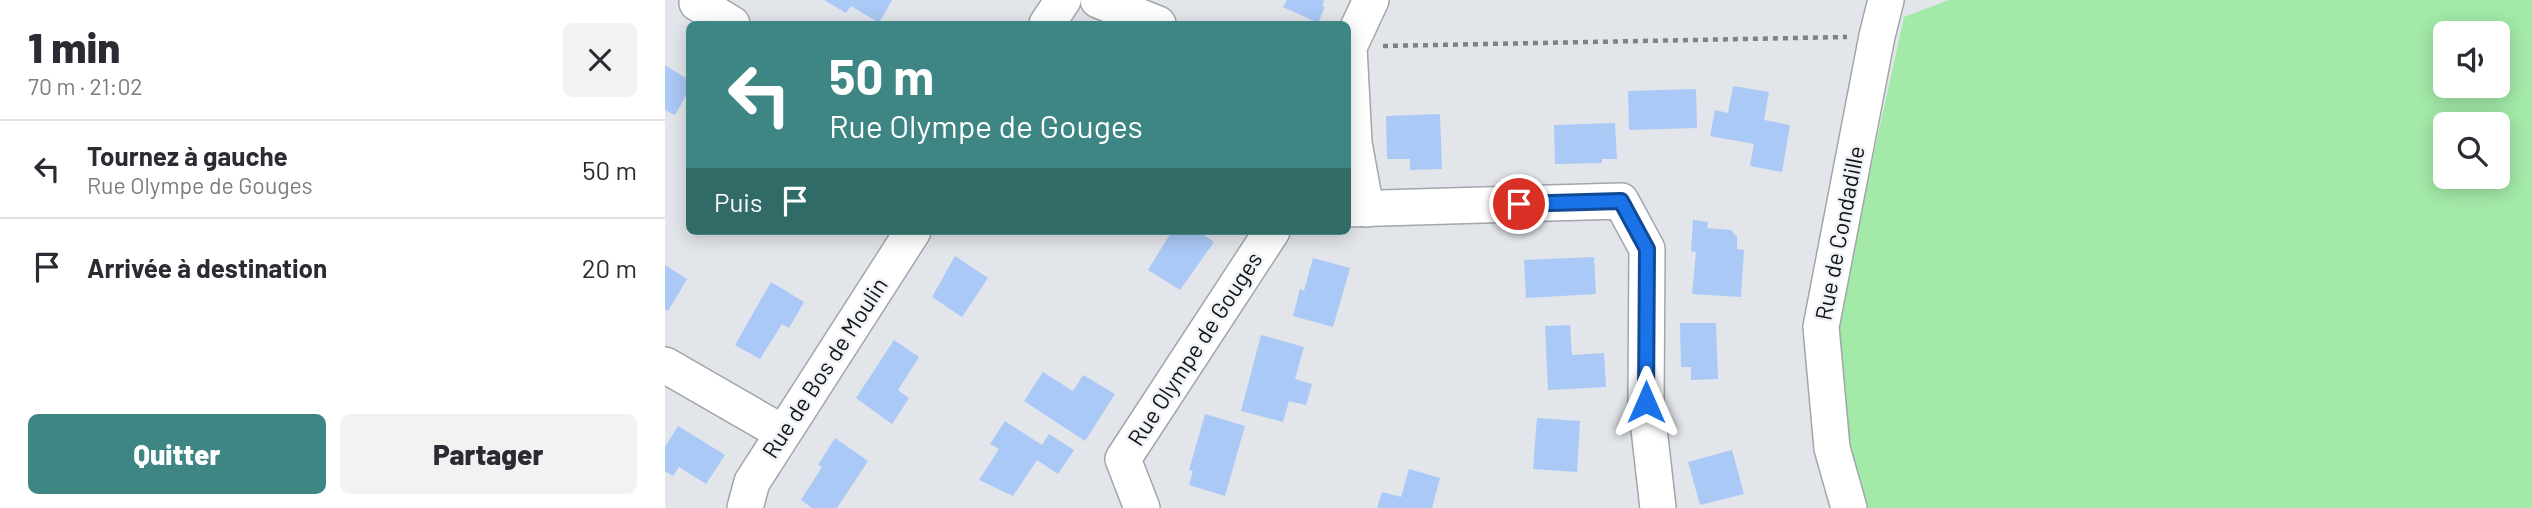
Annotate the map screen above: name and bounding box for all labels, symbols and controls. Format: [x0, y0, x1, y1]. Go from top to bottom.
text: 1 min [28, 21, 120, 71]
map controls [2433, 21, 2510, 189]
button: sound [2433, 21, 2510, 98]
button: close [563, 23, 637, 97]
text: 50 m [829, 46, 934, 105]
icon: left [714, 49, 805, 140]
text: 70 m · 21:02 [28, 72, 143, 100]
text: Rue Olympe de Gouges [829, 106, 1143, 144]
button: search [2433, 112, 2510, 189]
text: Tournez à gauche [87, 140, 288, 171]
street label: Rue de Condadille [1808, 143, 1870, 322]
icon: left [28, 150, 66, 188]
text: 50 m [582, 154, 637, 185]
text: Rue Olympe de Gouges [87, 171, 313, 199]
pin [1489, 174, 1549, 234]
icon: arrive [776, 182, 814, 220]
icon: arrive [1500, 185, 1538, 223]
text: Puis [714, 186, 762, 217]
street label: Rue Olympe de Gouges [1121, 246, 1267, 451]
icon: arrive [28, 248, 66, 286]
text: Arrivée à destination [87, 252, 327, 283]
text: 20 m [582, 252, 637, 283]
street label: Rue de Bos de Moulin [755, 272, 893, 463]
position arrow [1609, 365, 1683, 439]
button: Quitter [28, 414, 326, 494]
button: Partager [340, 414, 637, 494]

